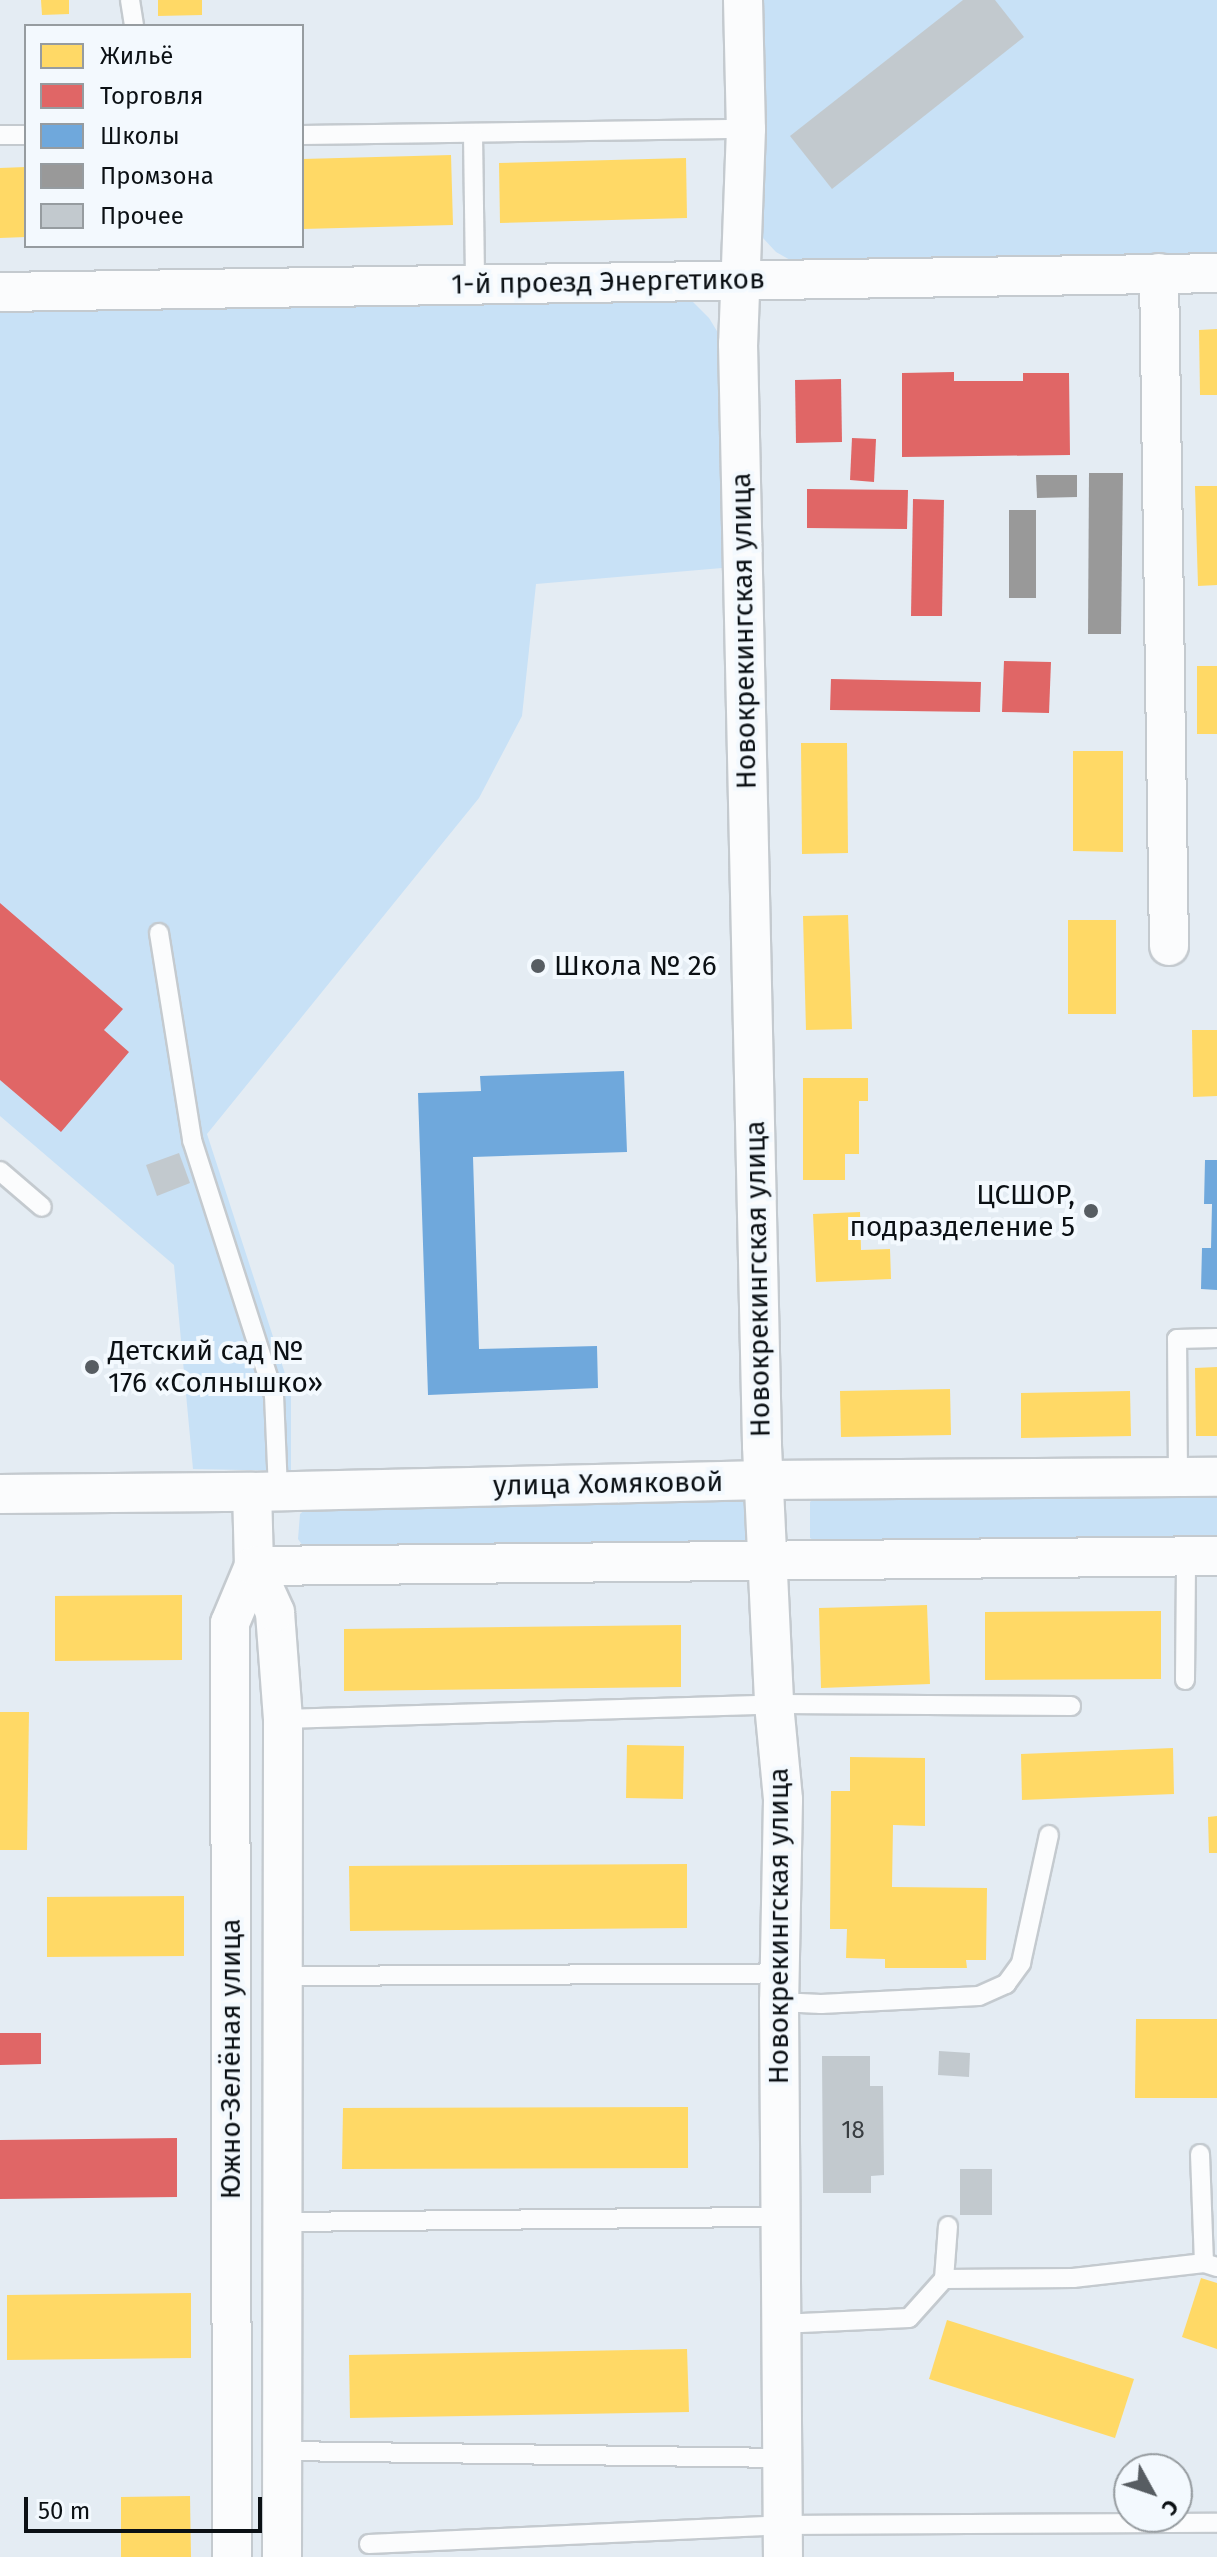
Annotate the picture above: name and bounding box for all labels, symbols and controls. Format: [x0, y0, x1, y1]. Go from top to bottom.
legend [24, 24, 304, 248]
text: Жильё [100, 42, 173, 70]
text: Торговля [100, 82, 203, 110]
text: Школы [100, 122, 180, 150]
text: Промзона [100, 162, 214, 190]
text: Прочее [100, 202, 184, 230]
street label: 1-й проезд Энергетиков [451, 262, 765, 302]
street label: Новокрекингская улица [724, 472, 764, 790]
place label: Школа № 26 [554, 949, 717, 983]
marker: Школа № 26 [529, 957, 547, 975]
street label: Новокрекингская улица [738, 1120, 778, 1438]
place label: ЦСШОР, подразделение 5 [849, 1178, 1075, 1244]
marker: ЦСШОР, подразделение 5 [1082, 1202, 1100, 1220]
place label: Детский сад № 176 «Солнышко» [108, 1334, 323, 1400]
marker: Детский сад № 176 «Солнышко» [83, 1358, 101, 1376]
street label: улица Хомяковой [493, 1465, 723, 1503]
street label: Новокрекингская улица [762, 1768, 796, 2084]
street label: Южно-Зелёная улица [214, 1919, 248, 2199]
house number: 18 [841, 2117, 865, 2145]
north arrow [1113, 2453, 1193, 2533]
scale bar [28, 2481, 266, 2531]
text: С [1156, 2494, 1185, 2521]
text: 50 m [38, 2497, 90, 2525]

